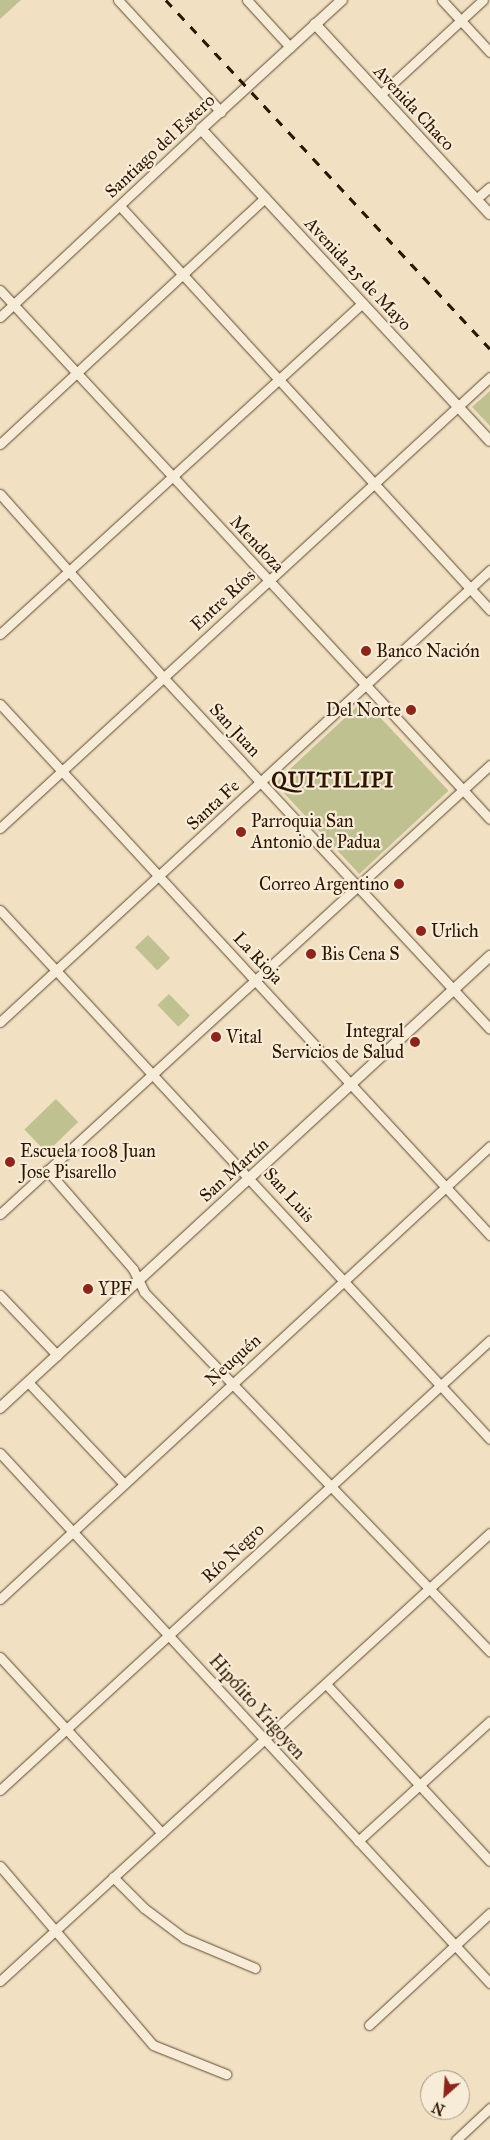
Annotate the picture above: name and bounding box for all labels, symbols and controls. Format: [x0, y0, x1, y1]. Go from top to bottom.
street label: Avenida Chaco [369, 61, 459, 155]
street label: Santiago del Estero [101, 90, 219, 202]
street label: Avenida 25 de Mayo [300, 213, 416, 335]
street label: Mendoza [225, 511, 289, 577]
street label: Entre Ríos [186, 565, 260, 635]
place label: Banco Nación [376, 640, 480, 662]
marker: Banco Nación [360, 645, 372, 657]
street label: San Juan [205, 699, 265, 761]
place label: Del Norte [326, 699, 401, 721]
marker: Del Norte [405, 704, 417, 716]
district label: QUITILIPI [270, 767, 396, 793]
street label: Santa Fe [182, 775, 244, 835]
place label: Parroquia San Antonio de Padua [251, 811, 380, 854]
marker: Parroquia San Antonio de Padua [235, 826, 247, 838]
place label: Correo Argentino [259, 873, 389, 895]
marker: Correo Argentino [393, 878, 405, 890]
place label: Urlich [431, 920, 479, 942]
marker: Urlich [415, 925, 427, 937]
street label: La Rioja [228, 927, 288, 989]
place label: Bis Cena S [321, 943, 400, 965]
marker: Bis Cena S [305, 948, 317, 960]
place label: Integral Servicios de Salud [272, 1021, 404, 1064]
place label: Vital [226, 1026, 262, 1048]
marker: Vital [210, 1031, 222, 1043]
marker: Integral Servicios de Salud [408, 1035, 422, 1049]
street label: San Martín [195, 1133, 273, 1207]
place label: Escuela 1008 Juan Jose Pisarello [20, 1141, 156, 1184]
marker: Escuela 1008 Juan Jose Pisarello [4, 1156, 16, 1168]
street label: San Luis [259, 1163, 319, 1227]
place label: YPF [98, 1278, 132, 1300]
marker: YPF [82, 1283, 94, 1295]
street label: Neuquén [201, 1329, 265, 1391]
street label: Río Negro [197, 1519, 269, 1587]
street label: Hipólito Yrigoyen [204, 1650, 310, 1764]
north arrow [420, 2070, 470, 2120]
text: N [430, 2098, 448, 2118]

